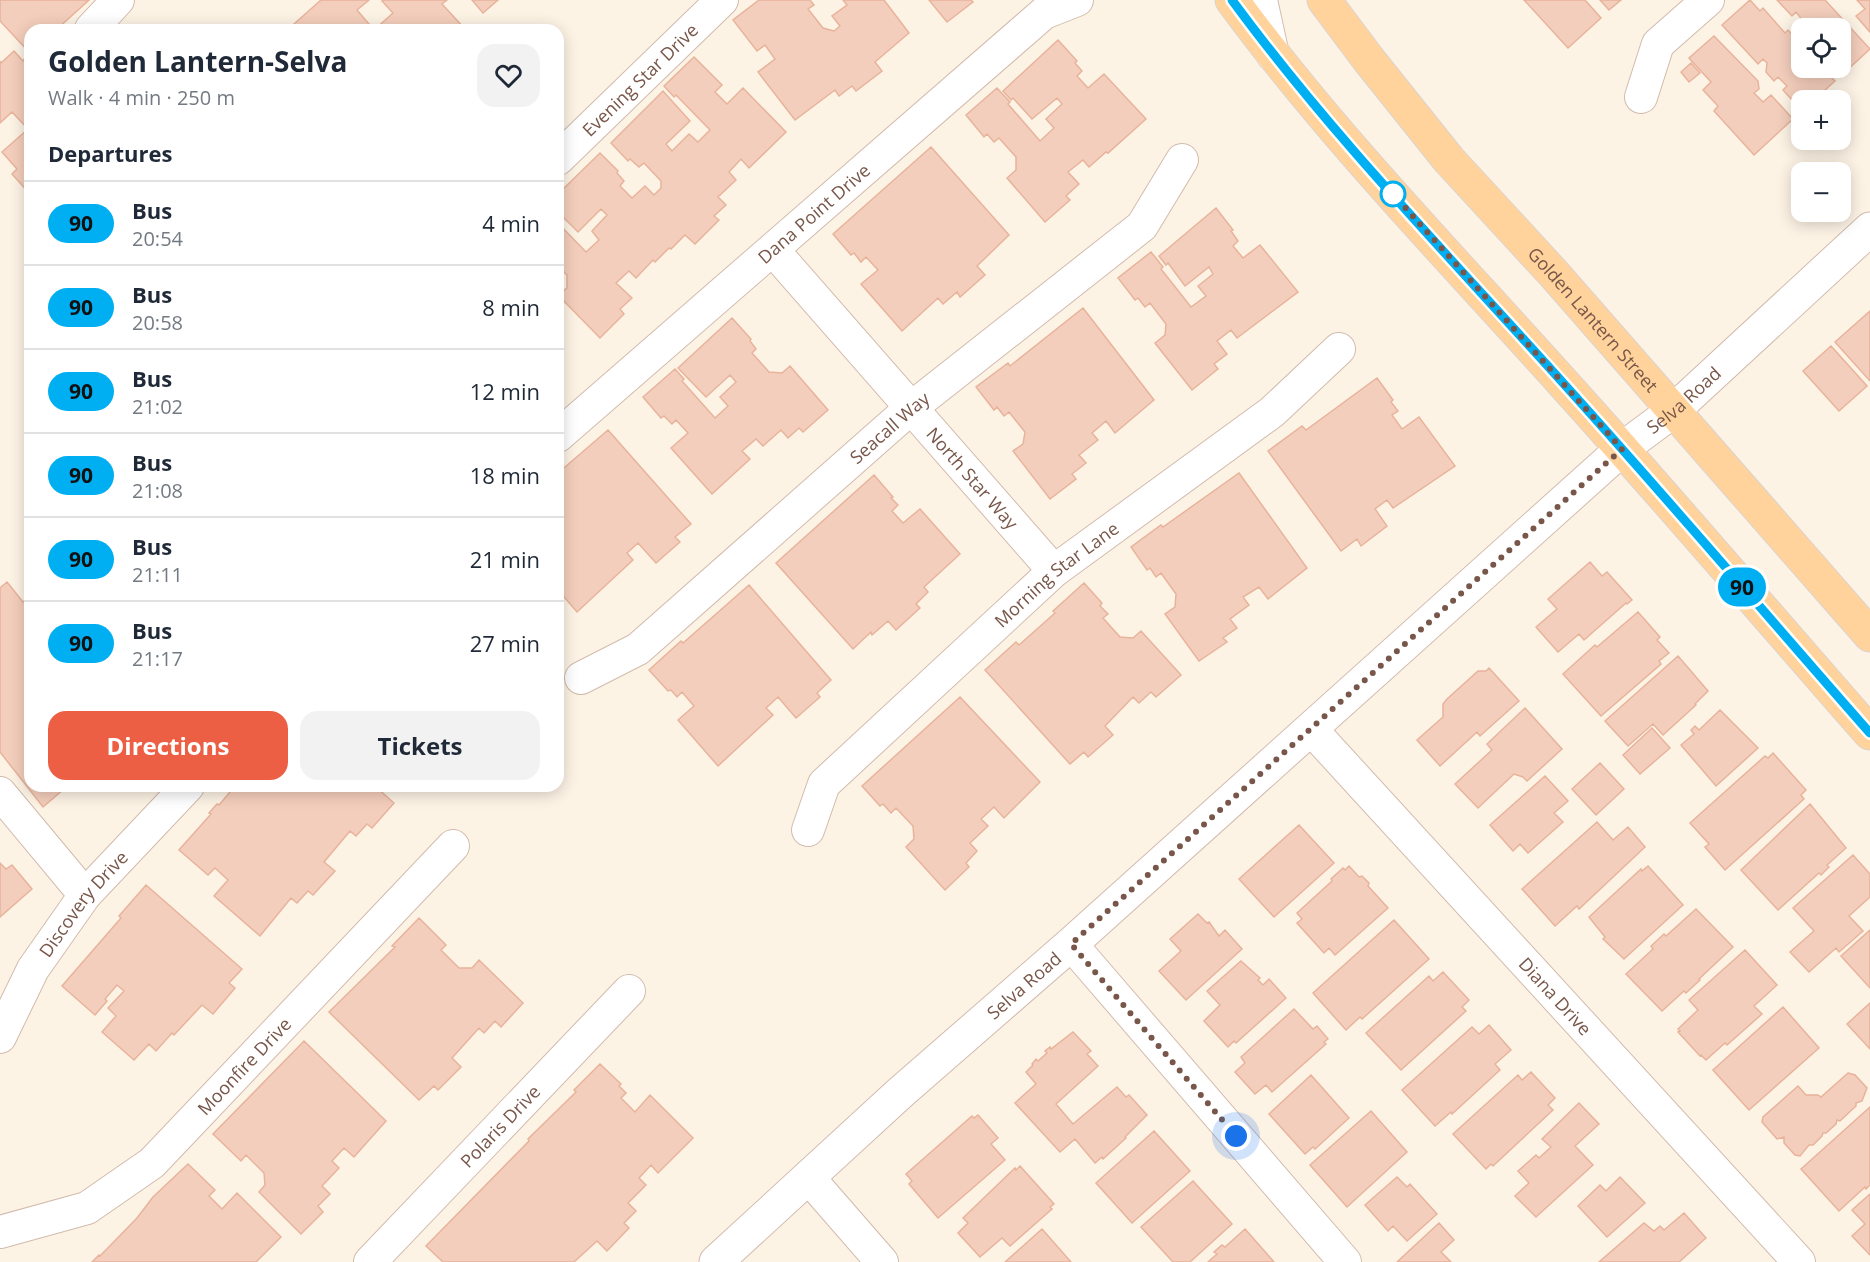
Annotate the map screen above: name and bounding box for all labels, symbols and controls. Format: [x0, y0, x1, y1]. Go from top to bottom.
street label: Evening Star Drive [577, 18, 703, 141]
map controls [1791, 18, 1851, 222]
button: locate [1791, 18, 1851, 78]
text: Golden Lantern-Selva [48, 42, 347, 80]
button: heart [477, 44, 540, 107]
text: Walk · 4 min · 250 m [48, 84, 235, 111]
button: + [1791, 90, 1851, 150]
text: Departures [48, 138, 172, 168]
street label: Dana Point Drive [753, 158, 875, 269]
button: − [1791, 162, 1851, 222]
unlabelled marker [1380, 181, 1406, 207]
text: Bus [132, 195, 172, 225]
text: 4 min [482, 208, 540, 238]
text: 90 [69, 209, 93, 237]
text: 20:54 [132, 225, 183, 252]
street label: Golden Lantern Street [1523, 242, 1664, 397]
text: Bus [132, 279, 172, 309]
text: 8 min [482, 292, 540, 322]
text: 90 [69, 293, 93, 321]
text: 20:58 [132, 309, 183, 336]
street label: Selva Road [1641, 361, 1726, 439]
text: Bus [132, 363, 172, 393]
text: 12 min [470, 376, 540, 406]
text: 90 [69, 377, 93, 405]
street label: Seacall Way [844, 386, 935, 469]
text: 21:02 [132, 393, 183, 420]
street label: North Star Way [921, 422, 1024, 535]
text: Bus [132, 447, 172, 477]
text: 18 min [470, 460, 540, 490]
text: 90 [69, 461, 93, 489]
text: 21:08 [132, 477, 183, 504]
street label: Morning Star Lane [989, 516, 1123, 632]
text: Bus [132, 531, 172, 561]
text: 21 min [470, 544, 540, 574]
text: 90 [69, 545, 93, 573]
text: 21:11 [132, 561, 183, 588]
line badge: 90 [1715, 568, 1769, 606]
text: 90 [1730, 573, 1754, 601]
text: Bus [132, 615, 172, 645]
text: 27 min [470, 628, 540, 658]
text: 90 [69, 629, 93, 657]
text: 21:17 [132, 645, 183, 672]
button: Directions [48, 711, 288, 780]
button: Tickets [300, 711, 540, 780]
street label: Discovery Drive [33, 845, 133, 962]
street label: Selva Road [982, 946, 1066, 1024]
street label: Diana Drive [1514, 952, 1597, 1040]
street label: Moonfire Drive [192, 1012, 296, 1120]
street label: Polaris Drive [455, 1080, 545, 1173]
your location [1221, 1121, 1251, 1151]

